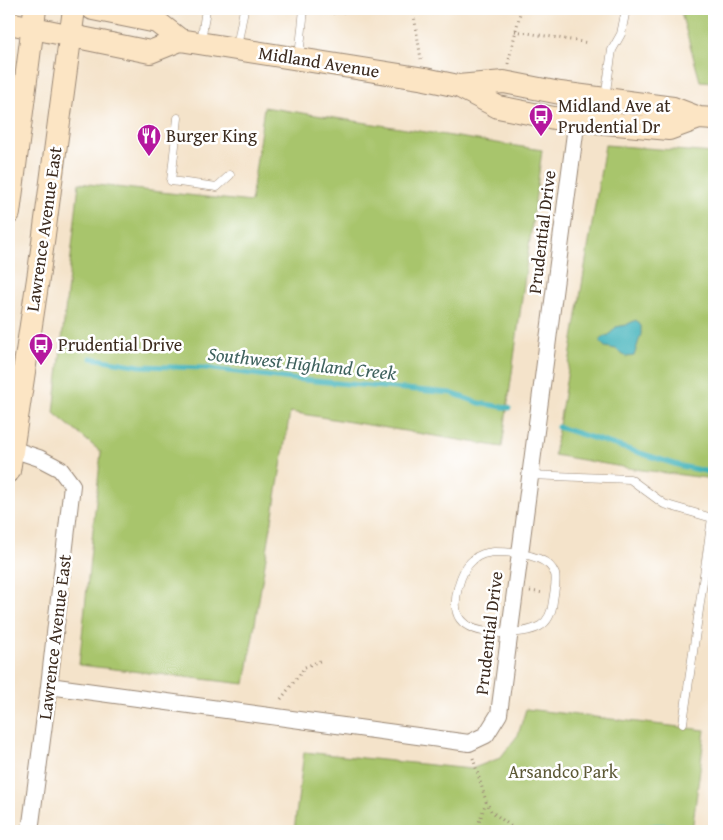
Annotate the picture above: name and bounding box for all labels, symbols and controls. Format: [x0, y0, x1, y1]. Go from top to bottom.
street label: Midland Avenue [257, 39, 381, 84]
place label: Midland Ave at Prudential Dr [558, 92, 671, 140]
bus stop icon: Midland Ave at Prudential Dr [528, 103, 554, 137]
place label: Burger King [166, 122, 257, 149]
restaurant icon: Burger King [136, 123, 162, 157]
street label: Lawrence Avenue East [19, 144, 69, 313]
street label: Prudential Drive [521, 169, 562, 295]
place label: Prudential Drive [58, 331, 182, 358]
bus stop icon: Prudential Drive [28, 332, 54, 366]
water label: Southwest Highland Creek [206, 339, 398, 387]
street label: Lawrence Avenue East [31, 552, 78, 721]
street label: Prudential Drive [468, 570, 509, 696]
park label: Arsandco Park [508, 758, 619, 785]

